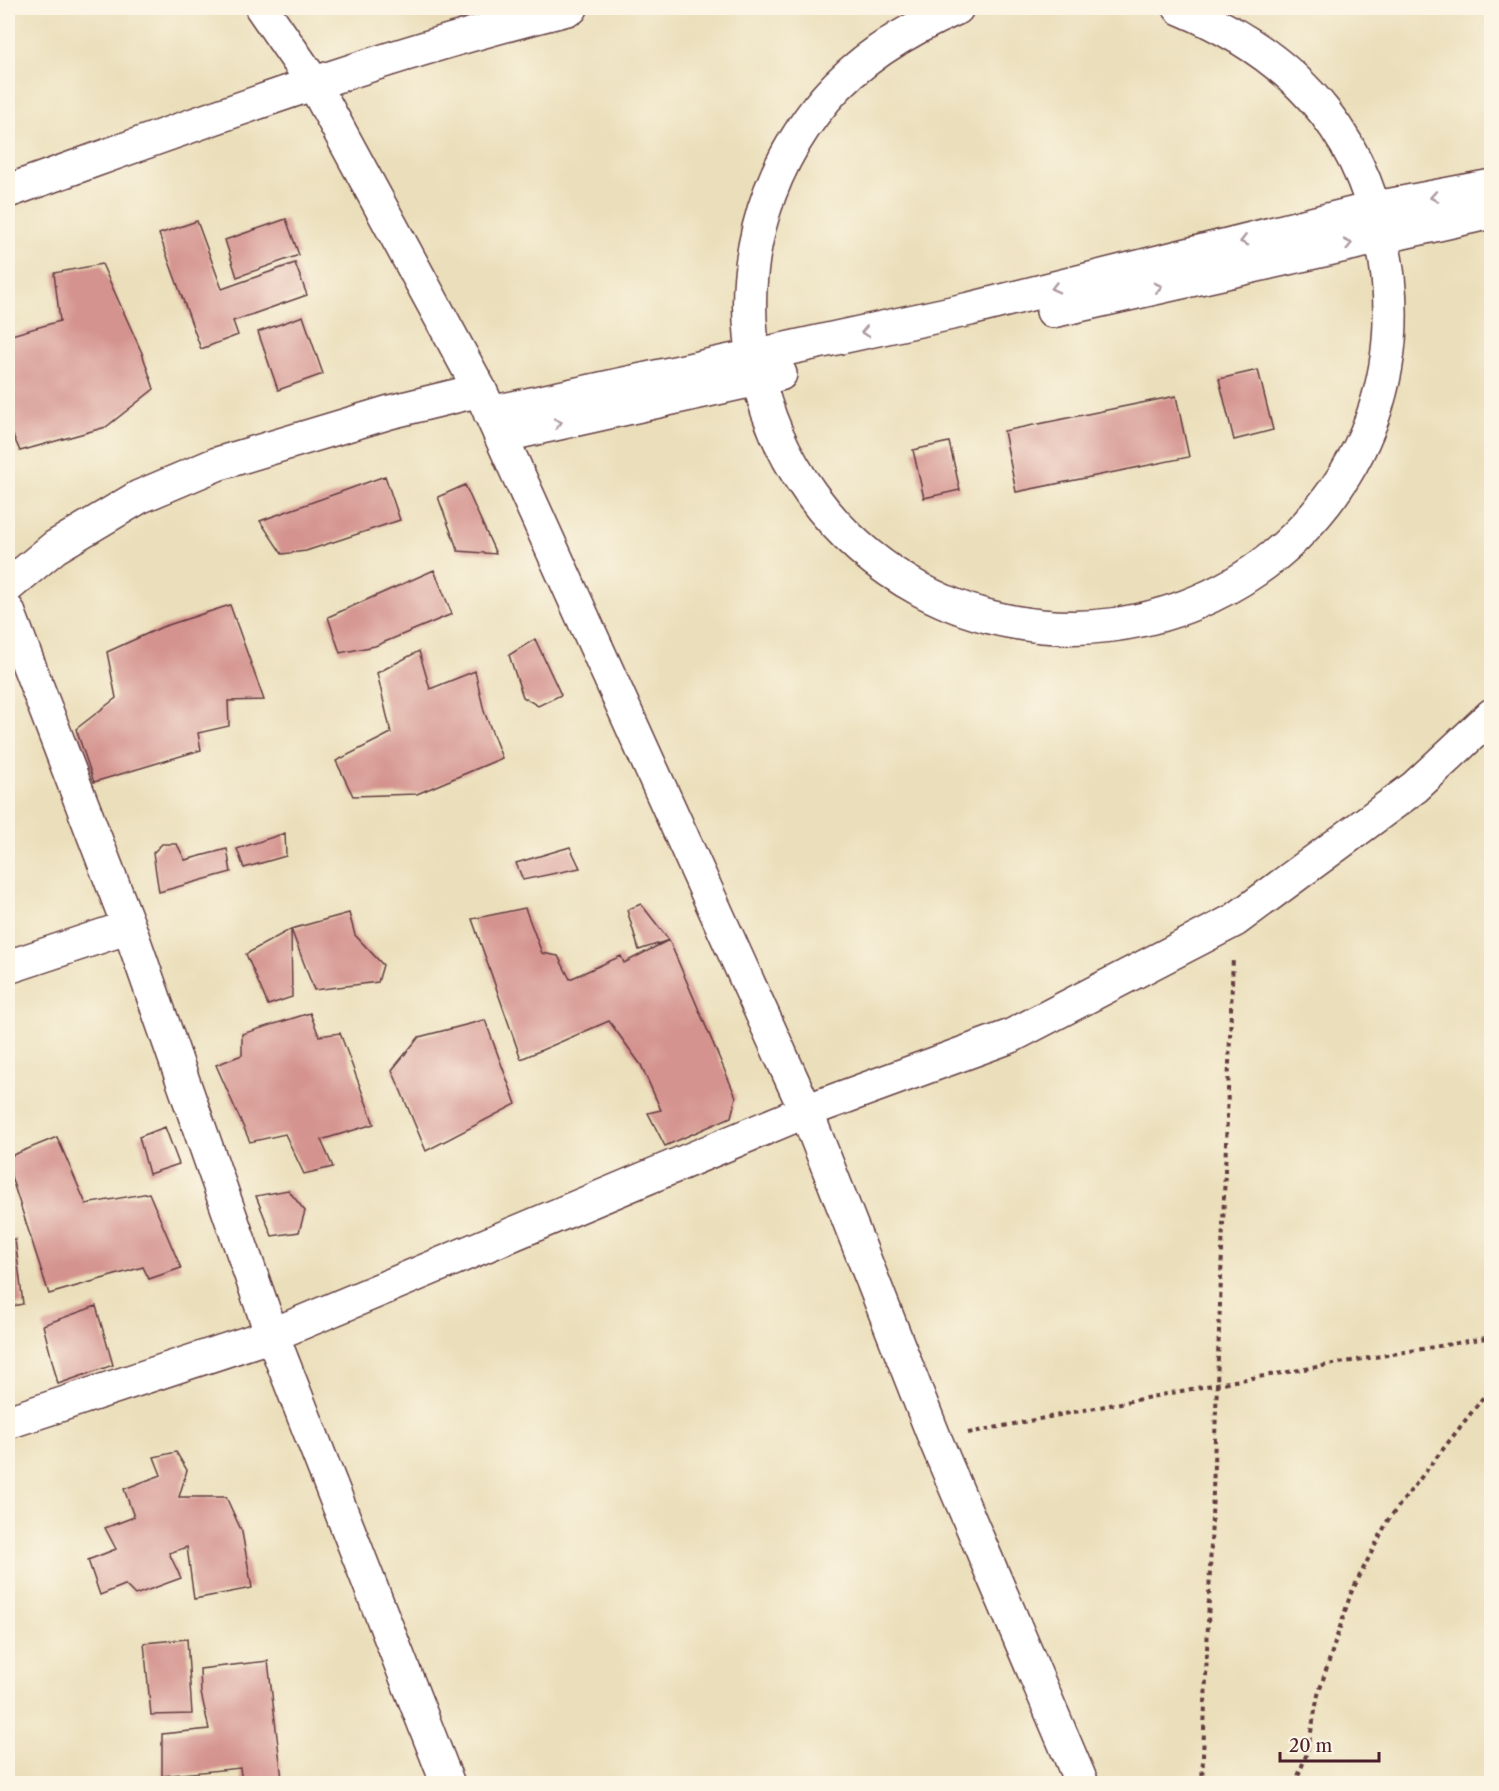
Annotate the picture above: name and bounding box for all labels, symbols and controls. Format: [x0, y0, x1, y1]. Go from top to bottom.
one-way arrow [1429, 190, 1439, 203]
one-way arrow [1239, 233, 1249, 246]
one-way arrow [1343, 238, 1353, 251]
one-way arrow [1050, 281, 1061, 293]
one-way arrow [1153, 282, 1163, 295]
one-way arrow [860, 325, 870, 338]
one-way arrow [553, 418, 563, 431]
scale bar [1280, 1725, 1379, 1763]
text: 20 m [1289, 1735, 1333, 1757]

